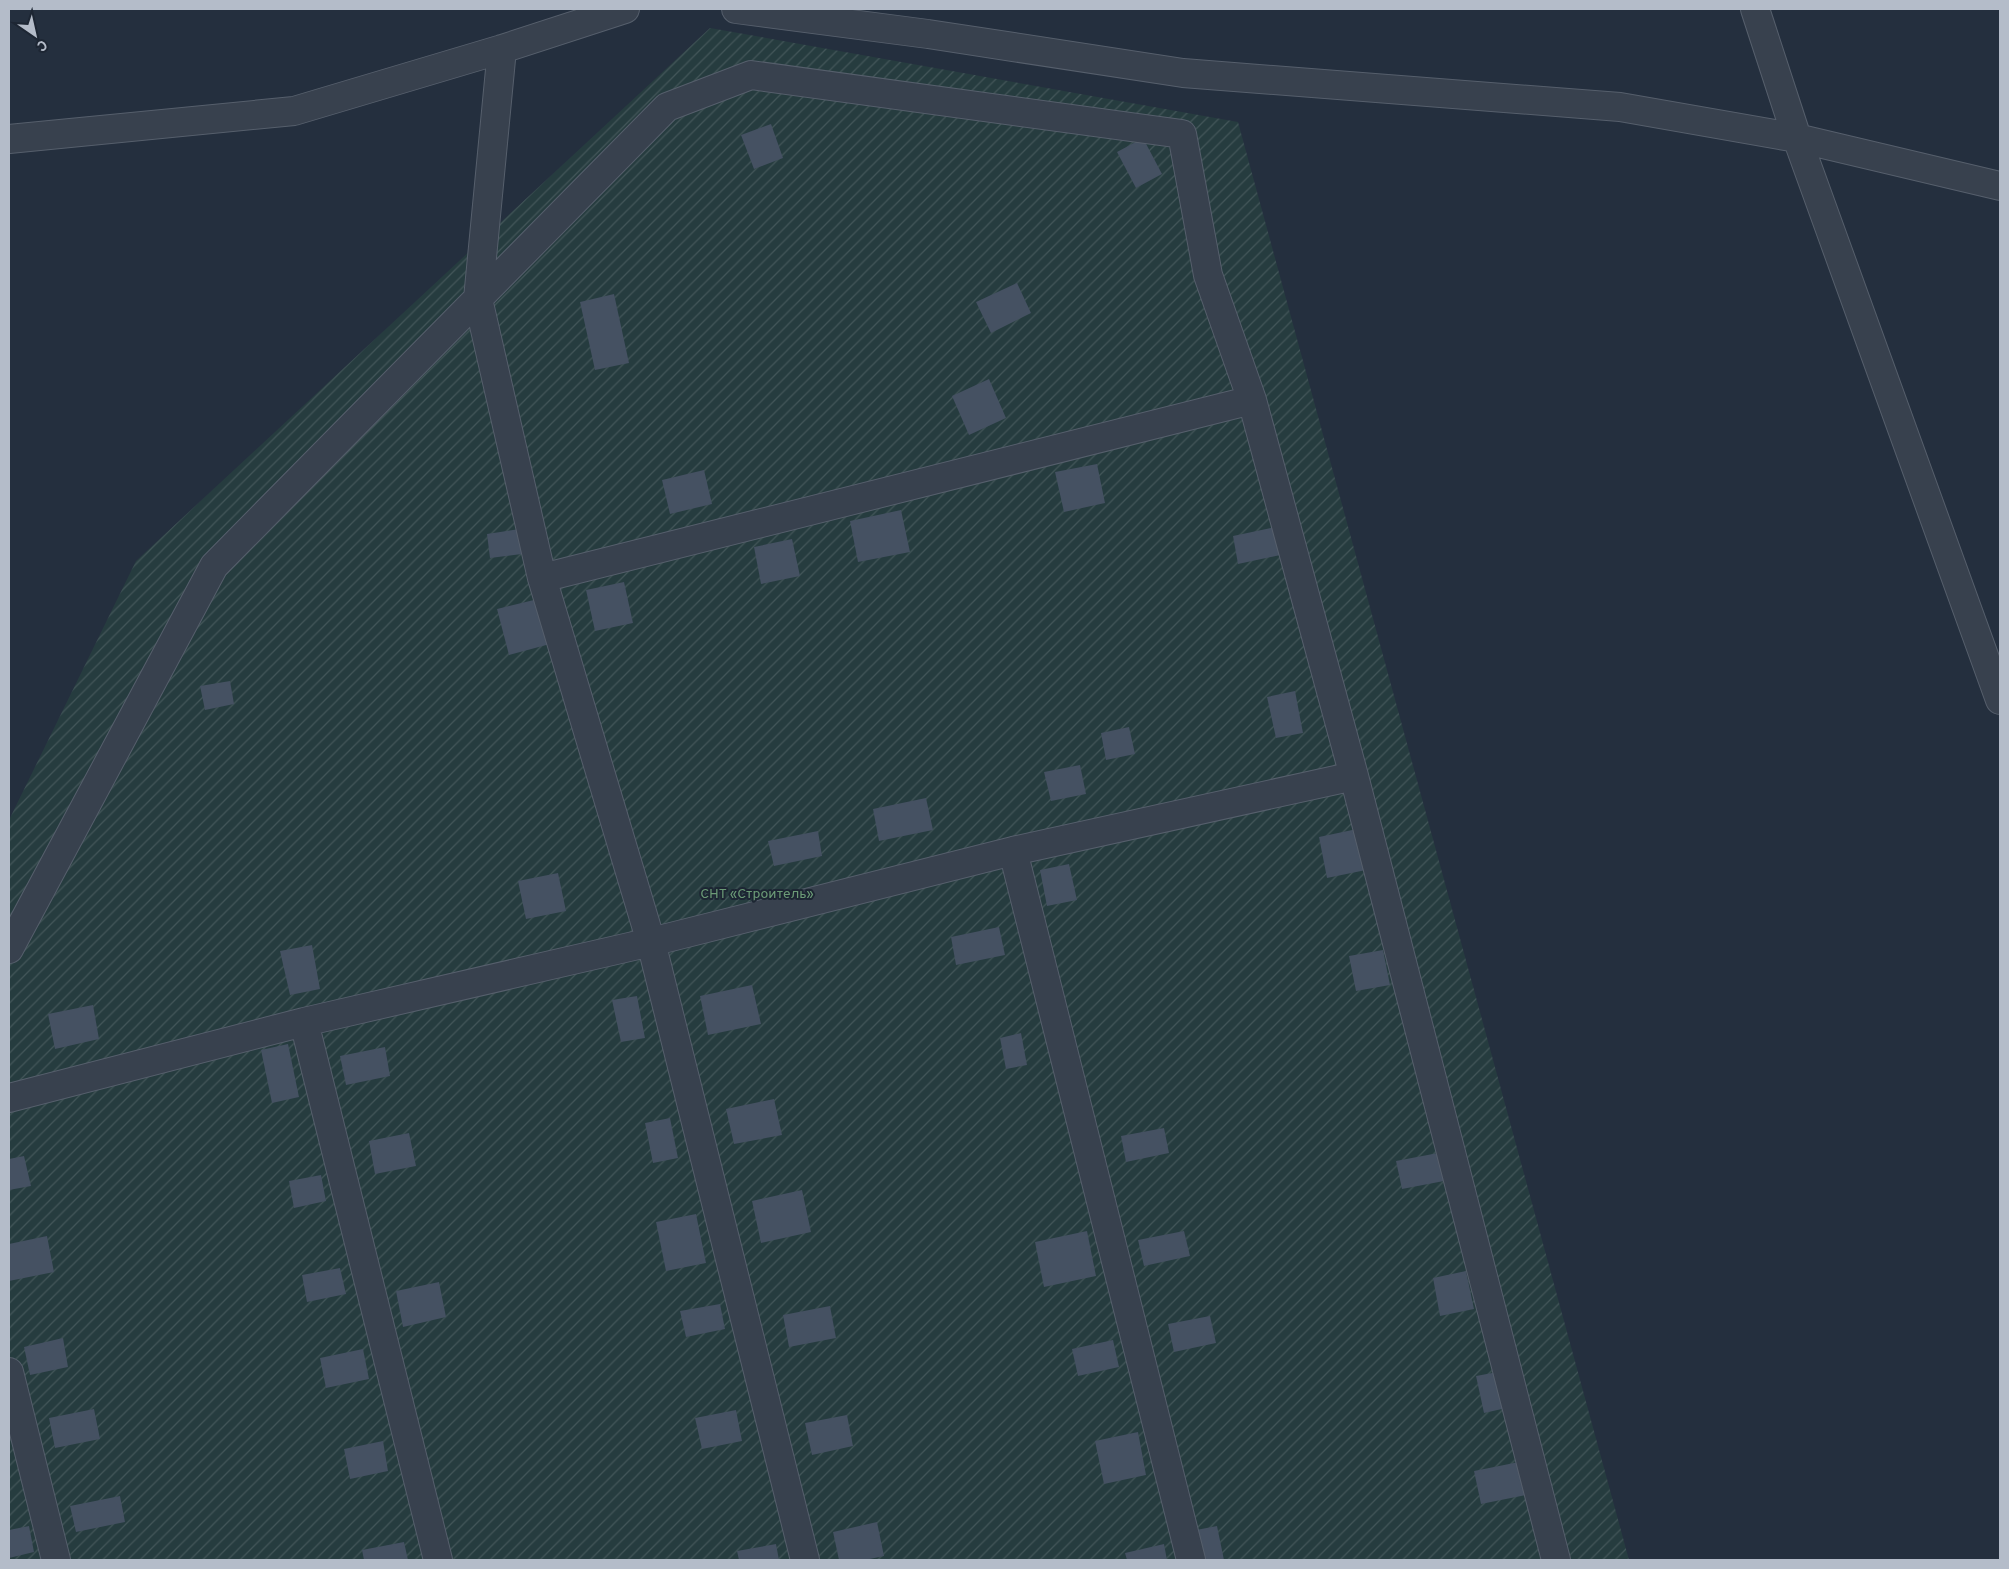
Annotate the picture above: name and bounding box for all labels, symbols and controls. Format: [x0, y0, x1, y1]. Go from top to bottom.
north arrow [10, 10, 60, 60]
text: С [33, 35, 50, 54]
park label: СНТ «Строитель» [700, 886, 814, 903]

